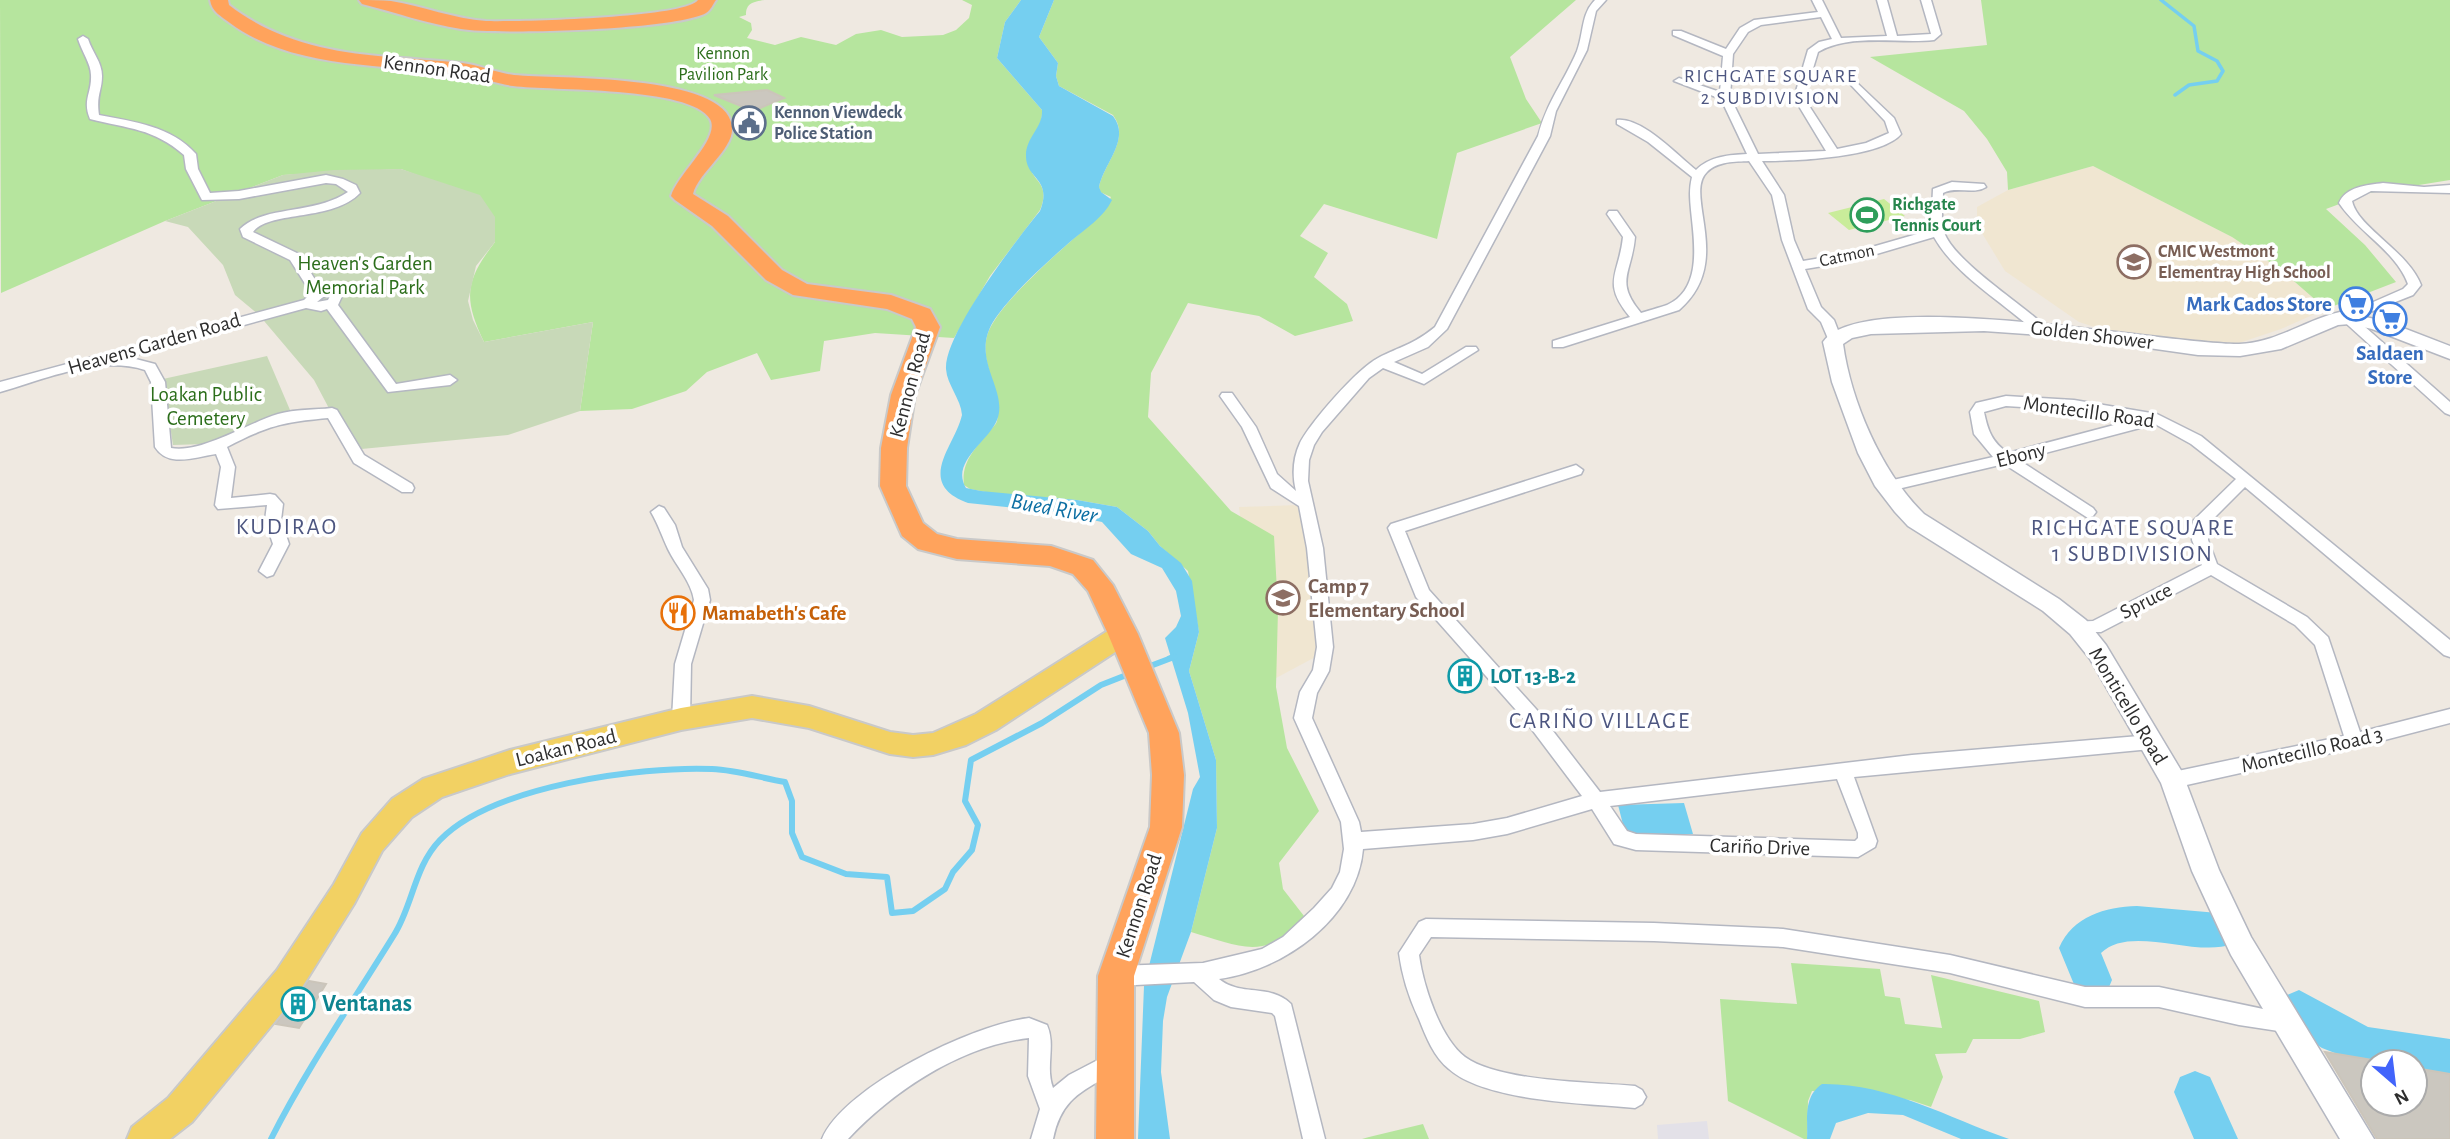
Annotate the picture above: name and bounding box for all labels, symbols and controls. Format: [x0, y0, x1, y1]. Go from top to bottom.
park label: Kennon Pavilion Park [678, 45, 769, 84]
street label: Kennon Road [382, 51, 492, 87]
district label: RICHGATE SQUARE 2 SUBDIVISION [1684, 67, 1858, 108]
public building icon: Kennon Viewdeck Police Station [730, 104, 768, 142]
place label: Kennon Viewdeck Police Station [774, 104, 903, 143]
sports icon: Richgate Tennis Court [1848, 196, 1886, 234]
place label: Richgate Tennis Court [1892, 196, 1981, 235]
street label: Catmon [1818, 241, 1876, 271]
school or university icon: CMIC Westmont Elementray High School [2115, 243, 2153, 281]
place label: CMIC Westmont Elementray High School [2158, 243, 2331, 282]
park label: Heaven's Garden Memorial Park [297, 253, 433, 298]
supermarket icon: Mark Cados Store [2337, 285, 2375, 323]
place label: Mark Cados Store [2186, 294, 2332, 315]
supermarket icon: Saldaen Store [2371, 300, 2409, 338]
street label: Heavens Garden Road [65, 309, 243, 379]
street label: Golden Shower [2029, 317, 2155, 353]
street label: Kennon Road [886, 330, 934, 440]
place label: Saldaen Store [2356, 343, 2424, 388]
park label: Loakan Public Cemetery [150, 384, 262, 429]
street label: Montecillo Road [2022, 392, 2156, 432]
street label: Ebony [1994, 439, 2048, 471]
water label: Bued River [1009, 490, 1099, 528]
district label: KUDIRAO [236, 516, 338, 539]
district label: RICHGATE SQUARE 1 SUBDIVISION [2031, 517, 2235, 566]
place label: Camp 7 Elementary School [1308, 576, 1465, 621]
school or university icon: Camp 7 Elementary School [1264, 579, 1302, 617]
street label: Spruce [2116, 579, 2176, 623]
restaurant icon: Mamabeth's Cafe [659, 594, 697, 632]
place label: Mamabeth's Cafe [702, 603, 847, 624]
street label: Monticello Road [2085, 644, 2171, 768]
building icon: LOT 13-B-2 [1446, 657, 1484, 695]
place label: LOT 13-B-2 [1490, 666, 1576, 687]
district label: CARIÑO VILLAGE [1509, 707, 1691, 733]
street label: Montecillo Road 3 [2239, 724, 2385, 776]
street label: Loakan Road [513, 725, 619, 771]
street label: Cariño Drive [1709, 835, 1811, 859]
street label: Kennon Road [1112, 851, 1166, 961]
building icon: Ventanas [279, 985, 317, 1023]
place label: Ventanas [322, 992, 412, 1016]
north arrow [2359, 1048, 2429, 1118]
text: N [2391, 1085, 2412, 1108]

